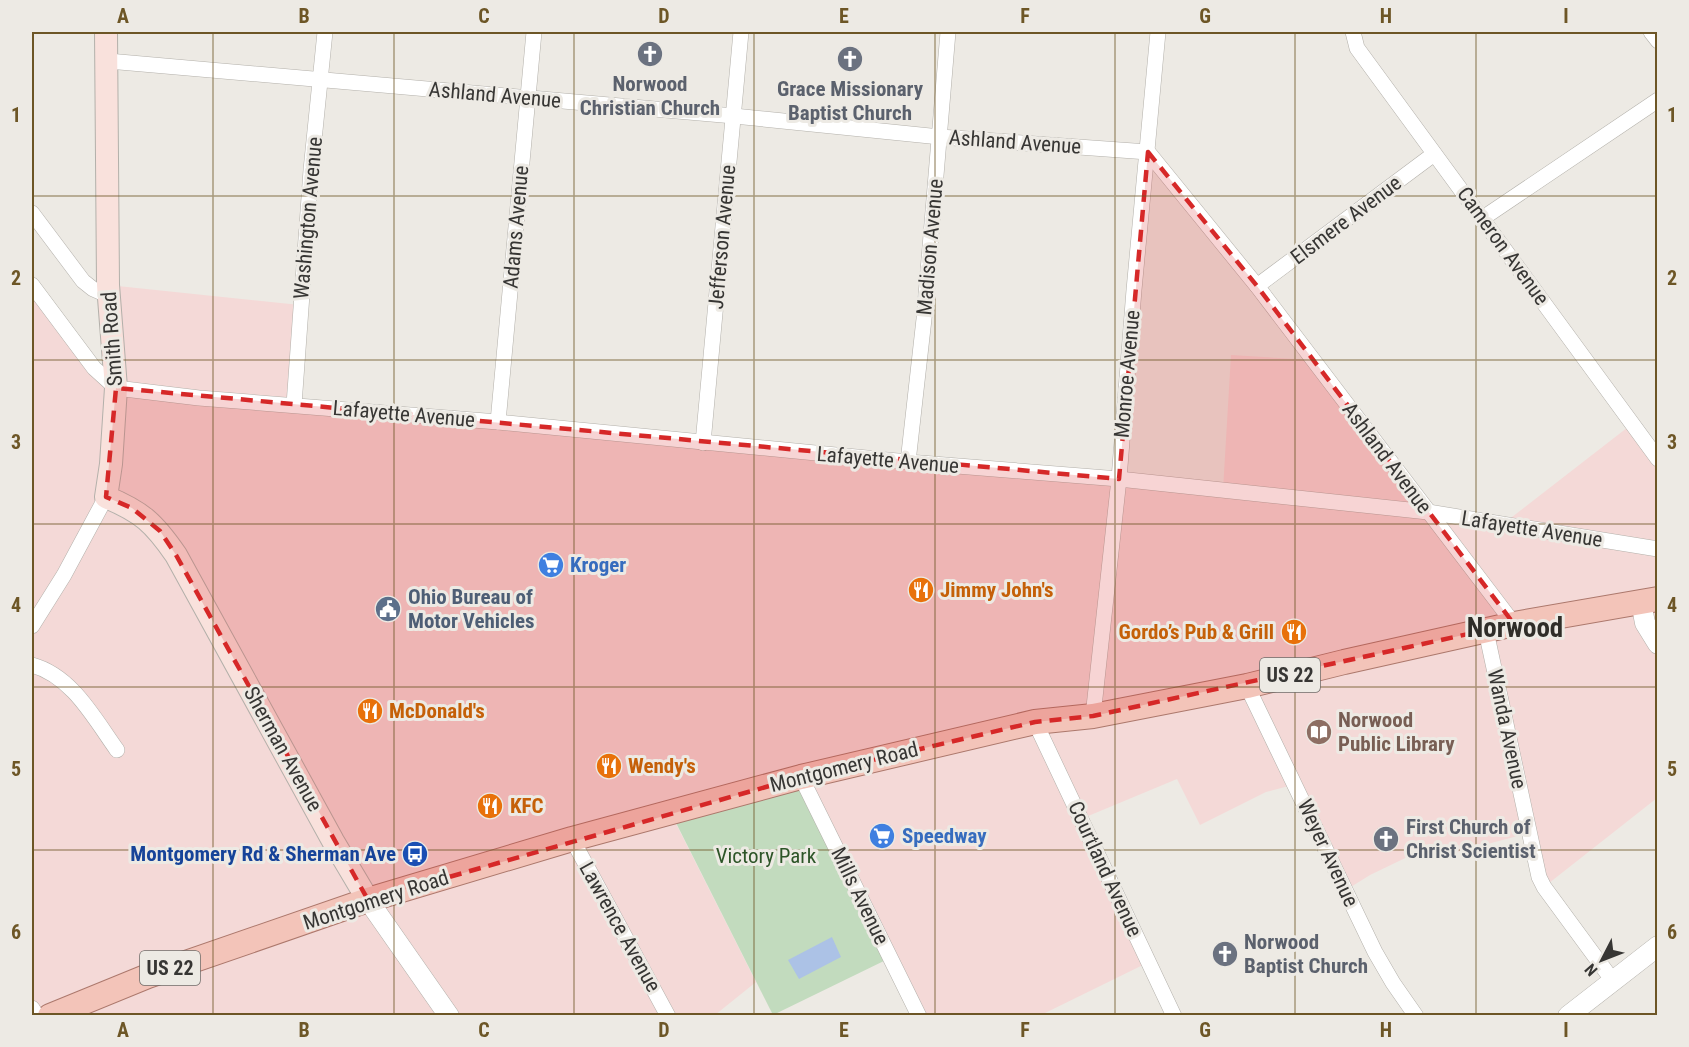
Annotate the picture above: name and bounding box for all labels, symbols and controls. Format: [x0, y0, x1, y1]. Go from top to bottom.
text: A [117, 4, 129, 28]
text: B [298, 4, 310, 28]
text: C [478, 4, 490, 28]
text: D [658, 4, 670, 28]
text: E [839, 4, 849, 28]
text: F [1020, 4, 1030, 28]
text: G [1199, 4, 1211, 28]
text: H [1380, 4, 1392, 28]
text: I [1563, 4, 1569, 28]
church icon: Norwood Christian Church [635, 39, 665, 69]
church icon: Grace Missionary Baptist Church [835, 44, 865, 74]
place label: Norwood Christian Church [580, 72, 720, 120]
street label: Ashland Avenue [428, 77, 562, 113]
place label: Grace Missionary Baptist Church [777, 77, 924, 125]
text: 1 [11, 103, 21, 127]
text: 1 [1667, 103, 1677, 127]
street label: Ashland Avenue [948, 125, 1082, 159]
street label: Washington Avenue [289, 136, 327, 300]
street label: Adams Avenue [499, 164, 533, 289]
street label: Jefferson Avenue [704, 164, 740, 310]
street label: Elsmere Avenue [1286, 171, 1406, 269]
street label: Madison Avenue [912, 178, 948, 316]
street label: Cameron Avenue [1452, 182, 1554, 310]
text: 2 [11, 266, 21, 290]
text: 2 [1667, 266, 1677, 290]
street label: Smith Road [97, 291, 127, 387]
street label: Monroe Avenue [1109, 309, 1145, 439]
street label: Lafayette Avenue [332, 396, 476, 432]
street label: Ashland Avenue [1338, 398, 1437, 518]
text: 3 [11, 430, 21, 454]
text: 3 [1667, 430, 1677, 454]
street label: Lafayette Avenue [816, 442, 960, 478]
street label: Lafayette Avenue [1460, 506, 1604, 552]
supermarket icon: Kroger [536, 550, 566, 580]
place label: Kroger [570, 553, 626, 577]
restaurant icon: Jimmy John's [906, 575, 936, 605]
place label: Jimmy John's [940, 578, 1054, 602]
place label: Ohio Bureau of Motor Vehicles [408, 585, 535, 633]
text: 4 [11, 593, 21, 617]
text: 4 [1667, 593, 1677, 617]
public building icon: Ohio Bureau of Motor Vehicles [373, 594, 403, 624]
district label: Norwood [1467, 612, 1563, 644]
restaurant icon: Gordo’s Pub & Grill [1279, 617, 1309, 647]
place label: Gordo’s Pub & Grill [1118, 620, 1274, 644]
road number: US 22 [1260, 658, 1320, 692]
street label: Wanda Avenue [1483, 667, 1531, 791]
street label: Sherman Avenue [239, 683, 327, 816]
restaurant icon: McDonald's [355, 696, 385, 726]
place label: McDonald's [389, 699, 485, 723]
place label: Norwood Public Library [1338, 708, 1455, 756]
library icon: Norwood Public Library [1304, 717, 1334, 747]
street label: Montgomery Road [768, 737, 920, 797]
restaurant icon: Wendy's [594, 751, 624, 781]
place label: Wendy's [628, 754, 696, 778]
text: 5 [11, 757, 21, 781]
text: 5 [1667, 757, 1677, 781]
restaurant icon: KFC [475, 791, 505, 821]
place label: KFC [510, 794, 544, 818]
street label: Weyer Avenue [1293, 796, 1363, 911]
street label: Courtland Avenue [1063, 798, 1147, 941]
place label: First Church of Christ Scientist [1406, 815, 1536, 863]
supermarket icon: Speedway [867, 821, 897, 851]
place label: Speedway [902, 824, 987, 848]
church icon: First Church of Christ Scientist [1371, 824, 1401, 854]
bus stop icon: Montgomery Rd & Sherman Ave [400, 839, 430, 869]
place label: Montgomery Rd & Sherman Ave [130, 842, 396, 866]
street label: Mills Avenue [826, 843, 894, 949]
park label: Victory Park [716, 844, 817, 868]
street label: Lawrence Avenue [574, 858, 666, 996]
street label: Montgomery Road [300, 865, 452, 935]
text: 6 [11, 920, 21, 944]
text: 6 [1667, 920, 1677, 944]
place label: Norwood Baptist Church [1244, 930, 1368, 978]
north arrow [1572, 930, 1632, 990]
church icon: Norwood Baptist Church [1210, 939, 1240, 969]
road number: US 22 [140, 951, 200, 985]
text: N [1581, 960, 1602, 980]
text: A [117, 1018, 129, 1042]
text: B [298, 1018, 310, 1042]
text: C [478, 1018, 490, 1042]
text: D [658, 1018, 670, 1042]
text: E [839, 1018, 849, 1042]
text: F [1020, 1018, 1030, 1042]
text: G [1199, 1018, 1211, 1042]
text: H [1380, 1018, 1392, 1042]
text: I [1563, 1018, 1569, 1042]

